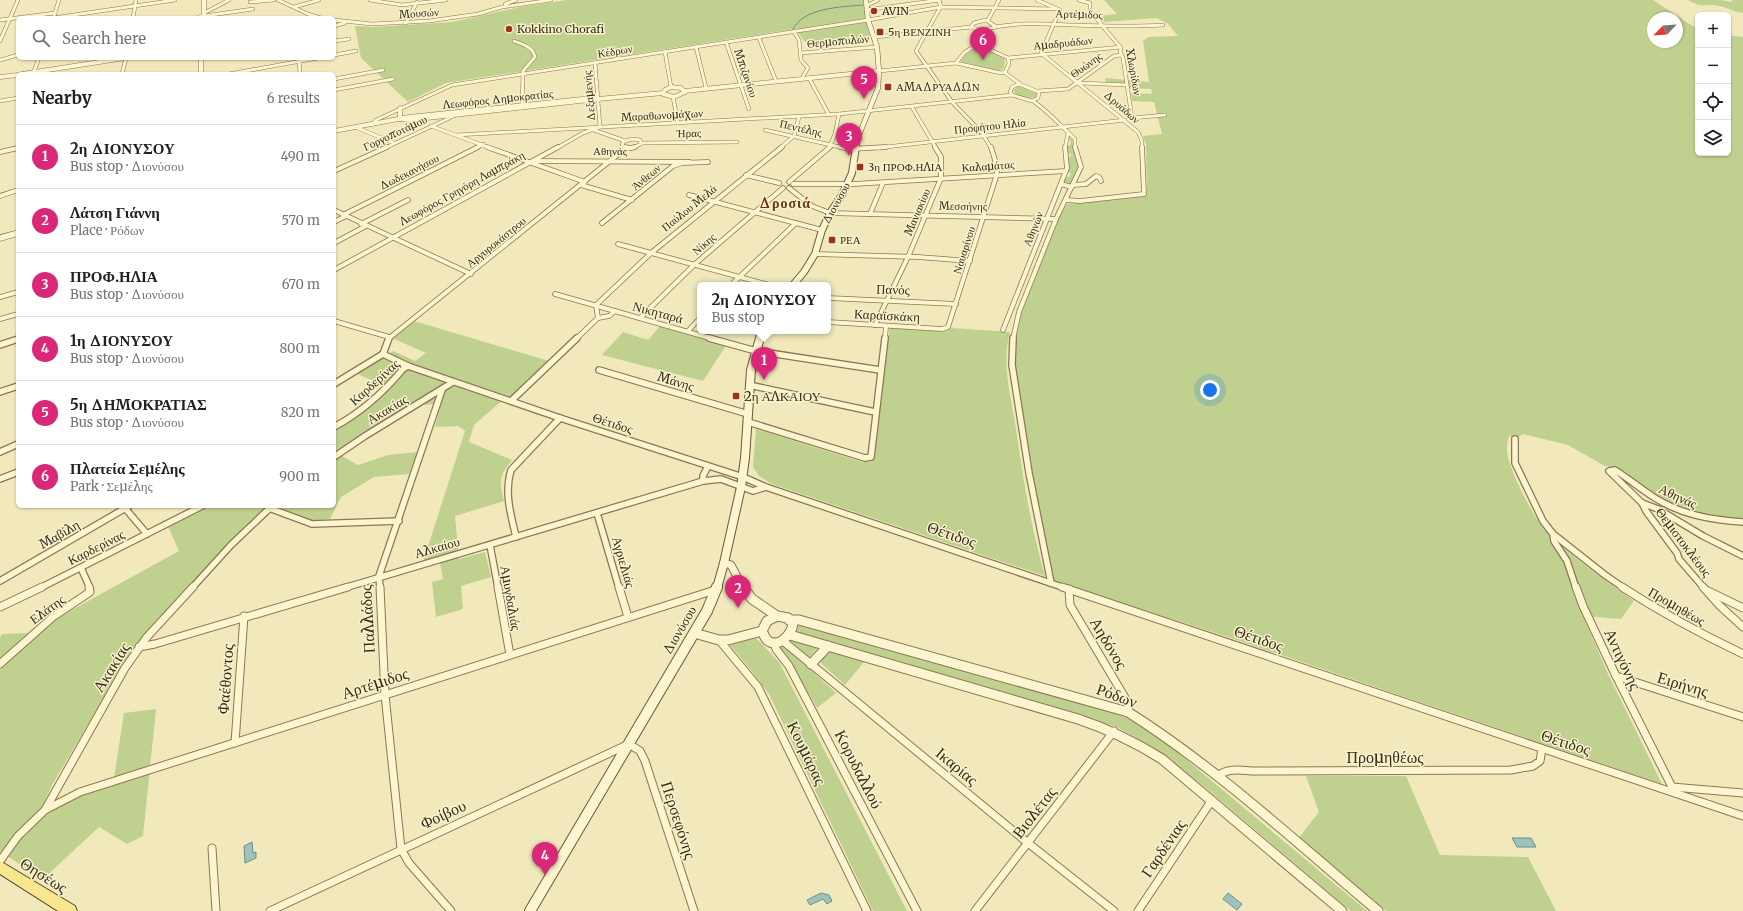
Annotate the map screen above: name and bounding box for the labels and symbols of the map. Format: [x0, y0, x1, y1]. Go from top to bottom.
place label: AVIN [881, 4, 909, 18]
street label: Μουσών [399, 5, 439, 21]
marker: AVIN [869, 6, 879, 16]
street label: Αρτέμιδος [1055, 6, 1104, 22]
north arrow [1647, 12, 1683, 48]
place label: Kokkino Chorafi [517, 22, 604, 36]
marker: Kokkino Chorafi [504, 24, 514, 34]
place label: 5η ΒΕΝΖΙΝΗ [888, 25, 951, 39]
marker: 5η ΒΕΝΖΙΝΗ [875, 27, 885, 37]
pin: 6 [970, 27, 996, 60]
street label: Θερμοπυλών [806, 31, 870, 51]
street label: Αμαδρυάδων [1033, 33, 1094, 53]
street label: Κέδρων [596, 41, 634, 61]
street label: Μπιζανίου [731, 47, 761, 100]
street label: Χλωρίδων [1123, 47, 1145, 97]
street label: Θυώνης [1067, 49, 1105, 81]
pin: 5 [851, 66, 877, 99]
street label: Δεξαμενής [580, 69, 598, 122]
place label: ΑΜΑΔΡΥΑΔΩΝ [896, 80, 980, 94]
marker: ΑΜΑΔΡΥΑΔΩΝ [883, 82, 893, 92]
street label: Λεωφόρος Δημοκρατίας [441, 86, 554, 112]
street label: Δρυάδων [1101, 87, 1143, 127]
street label: Μαραθωνομάχων [621, 106, 703, 124]
street label: Γοργοποτάμου [361, 112, 430, 154]
street label: Προφήτου Ηλία [953, 115, 1027, 137]
street label: Πεντέλης [778, 116, 824, 140]
pin: 3 [836, 123, 862, 156]
street label: Ήρας [676, 126, 702, 140]
street label: Αθηνάς [593, 144, 628, 158]
street label: Λεωφόρος Γρηγόρη Λαμπράκη [396, 148, 527, 229]
street label: Δωδεκανήσου [377, 151, 442, 193]
street label: Καλαμάτας [961, 157, 1015, 175]
place label: 3η ΠΡΟΦ.ΗΛΙΑ [868, 160, 942, 174]
street label: Άνθεων [628, 161, 664, 193]
marker: 3η ΠΡΟΦ.ΗΛΙΑ [855, 162, 865, 172]
street label: Διονύσου [819, 179, 853, 226]
street label: Παύλου Μελά [659, 181, 720, 234]
street label: Μανιακίου [901, 186, 933, 238]
district label: Δροσιά [759, 194, 811, 212]
street label: Μεσσήνης [939, 199, 988, 213]
street label: Αθηνών [1020, 210, 1046, 248]
street label: Αργυροκάστρου [463, 213, 529, 270]
street label: Ναυαρίνου [950, 224, 978, 276]
street label: Νίκης [689, 230, 719, 258]
place label: ΡΕΑ [840, 233, 861, 247]
marker: ΡΕΑ [827, 235, 837, 245]
street label: Πανός [876, 280, 911, 299]
street label: Νικηταρά [631, 298, 685, 327]
street label: Καραϊσκάκη [854, 305, 921, 326]
pin: 1 [751, 347, 777, 380]
street label: Καρδερίνας [346, 355, 404, 409]
street label: Μάνης [655, 368, 697, 395]
your location [1200, 380, 1220, 400]
place label: 2η ΑΛΚΑΙΟΥ [744, 388, 821, 405]
street label: Ακακίας [364, 390, 411, 428]
marker: 2η ΑΛΚΑΙΟΥ [731, 391, 741, 401]
street label: Θέτιδος [591, 409, 636, 438]
street label: Αθηνάς [1656, 480, 1700, 513]
street label: Θεμιστοκλέους [1652, 504, 1716, 581]
street label: Μαβίλη [36, 516, 83, 553]
street label: Θέτιδος [925, 516, 980, 552]
street label: Καρδερίνας [65, 526, 128, 569]
street label: Αλκαίου [412, 533, 462, 562]
street label: Αγριελιάς [608, 534, 639, 591]
street label: Αμυγδαλιάς [496, 564, 525, 633]
pin: 2 [725, 575, 751, 608]
street label: Παλλάδος [355, 583, 379, 654]
street label: Προμηθέως [1645, 583, 1709, 630]
street label: Ελάτης [26, 590, 69, 628]
street label: Διονύσου [659, 603, 700, 658]
street label: Αηδόνος [1086, 613, 1133, 673]
street label: Θέτιδος [1232, 620, 1287, 656]
street label: Αντιγόνης [1600, 625, 1646, 693]
street label: Ακακίας [88, 638, 134, 696]
street label: Φαέθοντος [213, 642, 237, 715]
street label: Αρτέμιδος [339, 663, 411, 703]
street label: Ειρήνης [1655, 667, 1712, 701]
street label: Ρόδων [1094, 678, 1140, 712]
street label: Κουμάρας [783, 718, 831, 789]
street label: Θέτιδος [1539, 725, 1594, 760]
street label: Κορυδαλλού [831, 726, 887, 812]
street label: Ικαρίας [932, 743, 983, 790]
street label: Προμηθέως [1346, 747, 1424, 767]
street label: Περσεφόνης [657, 778, 701, 862]
street label: Βιολέτας [1008, 782, 1061, 842]
street label: Φοίβου [417, 795, 469, 833]
street label: Γαρδένιας [1136, 814, 1190, 881]
pin: 4 [532, 842, 558, 875]
street label: Θησέως [17, 853, 72, 898]

